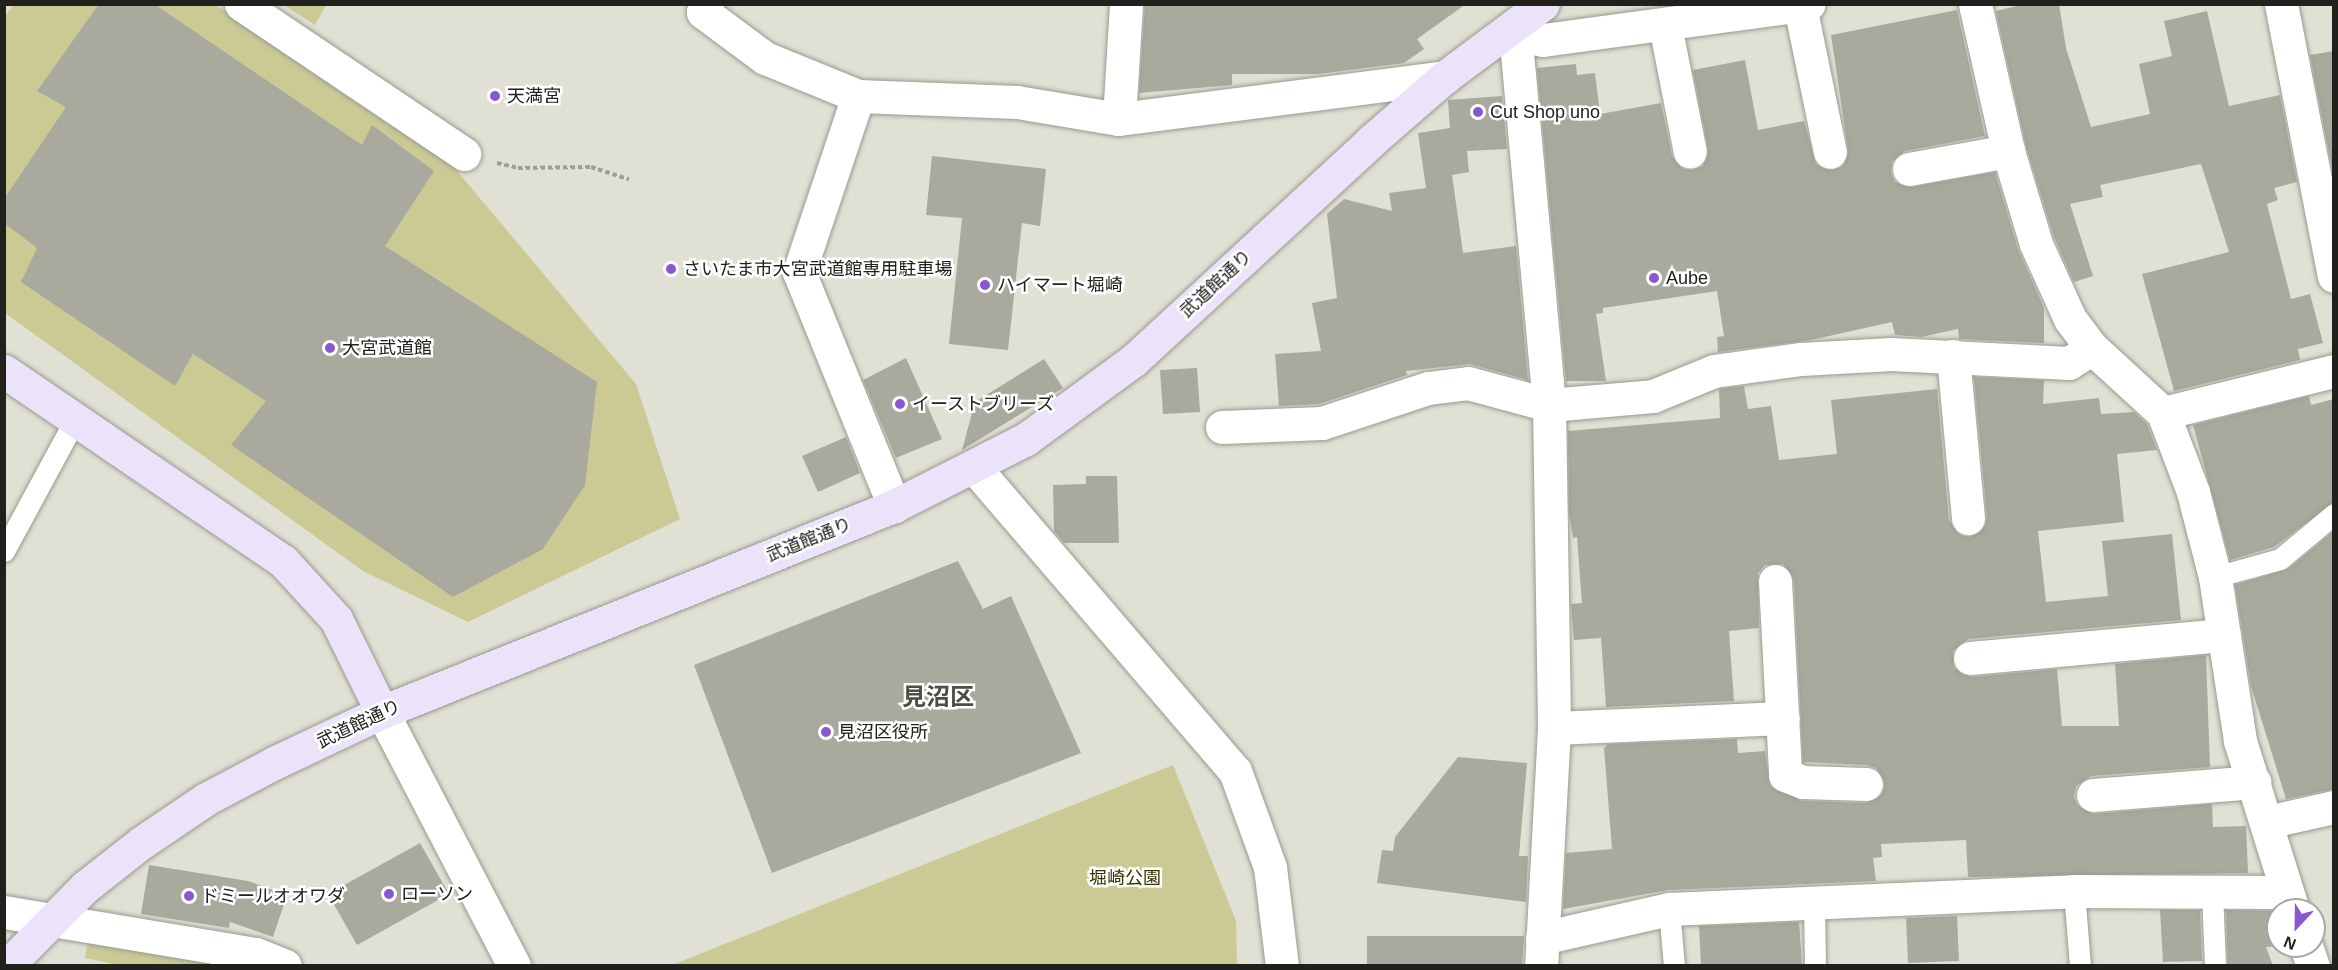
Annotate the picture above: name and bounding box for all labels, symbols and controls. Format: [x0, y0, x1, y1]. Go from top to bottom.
place label: 天満宮 [507, 85, 561, 107]
marker: 天満宮 [488, 89, 502, 103]
place label: Cut Shop uno [1490, 101, 1600, 123]
marker: Cut Shop uno [1471, 105, 1485, 119]
street label: 武道館通り [1176, 245, 1256, 323]
place label: さいたま市大宮武道館専用駐車場 [683, 258, 953, 280]
marker: さいたま市大宮武道館専用駐車場 [664, 262, 678, 276]
place label: Aube [1666, 267, 1708, 289]
marker: Aube [1647, 271, 1661, 285]
place label: ハイマート堀崎 [997, 274, 1123, 296]
marker: ハイマート堀崎 [978, 278, 992, 292]
place label: 大宮武道館 [342, 337, 432, 359]
marker: 大宮武道館 [323, 341, 337, 355]
place label: イーストブリーズ [912, 393, 1056, 415]
marker: イーストブリーズ [893, 397, 907, 411]
street label: 武道館通り [763, 513, 855, 567]
district label: 見沼区 [902, 683, 974, 711]
street label: 武道館通り [314, 695, 404, 753]
place label: 見沼区役所 [838, 721, 928, 743]
marker: 見沼区役所 [819, 725, 833, 739]
park label: 堀崎公園 [1089, 867, 1161, 889]
place label: ローソン [401, 883, 473, 905]
place label: ドミールオオワダ [201, 885, 345, 907]
marker: ローソン [382, 887, 396, 901]
marker: ドミールオオワダ [182, 889, 196, 903]
north arrow [2266, 898, 2326, 958]
text: N [2281, 933, 2298, 953]

